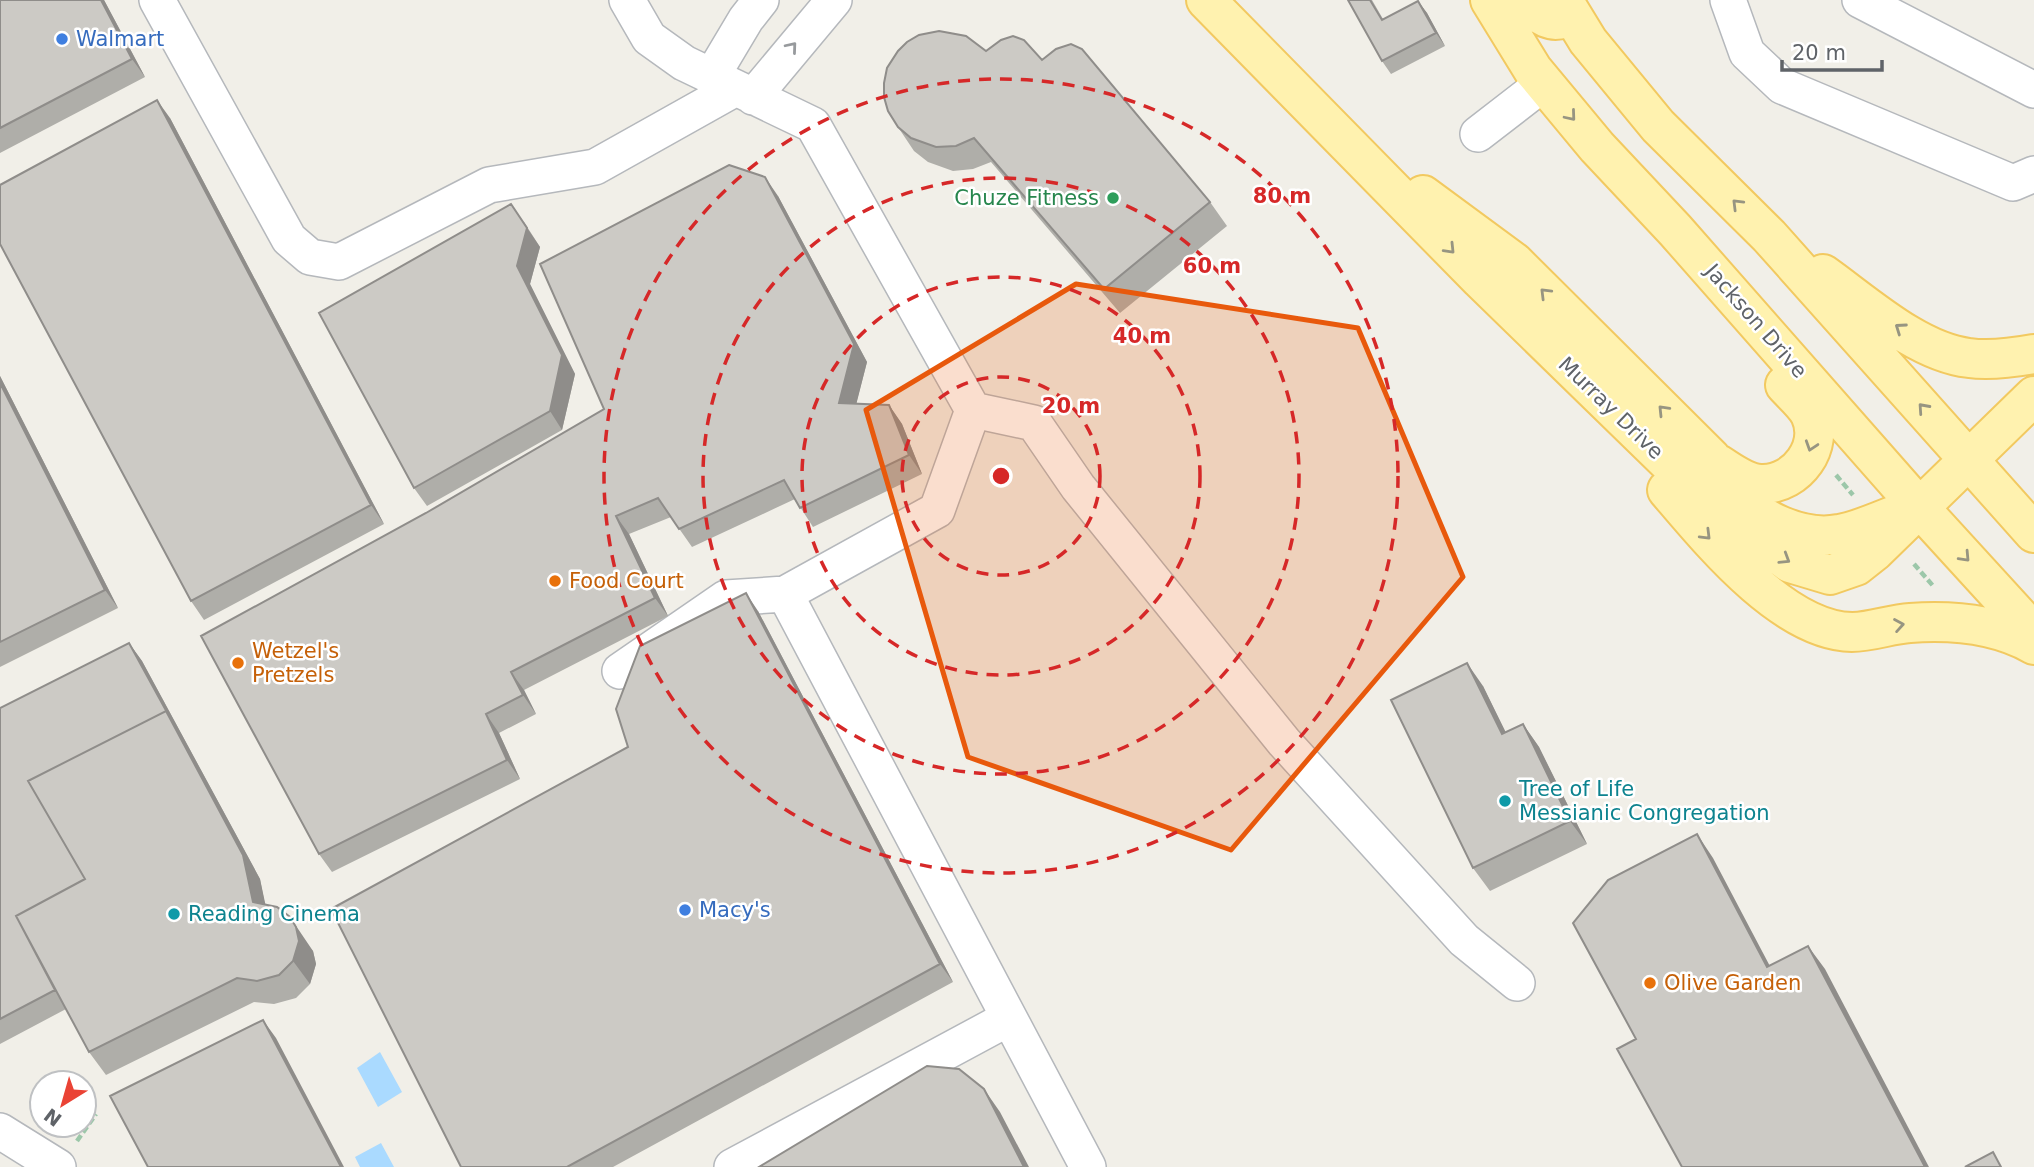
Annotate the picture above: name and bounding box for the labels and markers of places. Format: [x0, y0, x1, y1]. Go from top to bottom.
place label: Walmart [76, 27, 164, 51]
marker: Walmart [54, 31, 70, 47]
place label: Chuze Fitness [954, 186, 1099, 210]
marker: Chuze Fitness [1105, 190, 1121, 206]
centre of rings [989, 464, 1013, 488]
place label: Food Court [569, 569, 684, 593]
marker: Food Court [547, 573, 563, 589]
place label: Wetzel's Pretzels [252, 639, 339, 687]
marker: Wetzel's Pretzels [230, 655, 246, 671]
place label: Tree of Life Messianic Congregation [1518, 777, 1770, 825]
marker: Tree of Life Messianic Congregation [1497, 793, 1513, 809]
place label: Macy's [699, 898, 771, 922]
place label: Reading Cinema [188, 902, 360, 926]
marker: Macy's [677, 902, 693, 918]
marker: Reading Cinema [166, 906, 182, 922]
place label: Olive Garden [1664, 971, 1801, 995]
marker: Olive Garden [1642, 975, 1658, 991]

